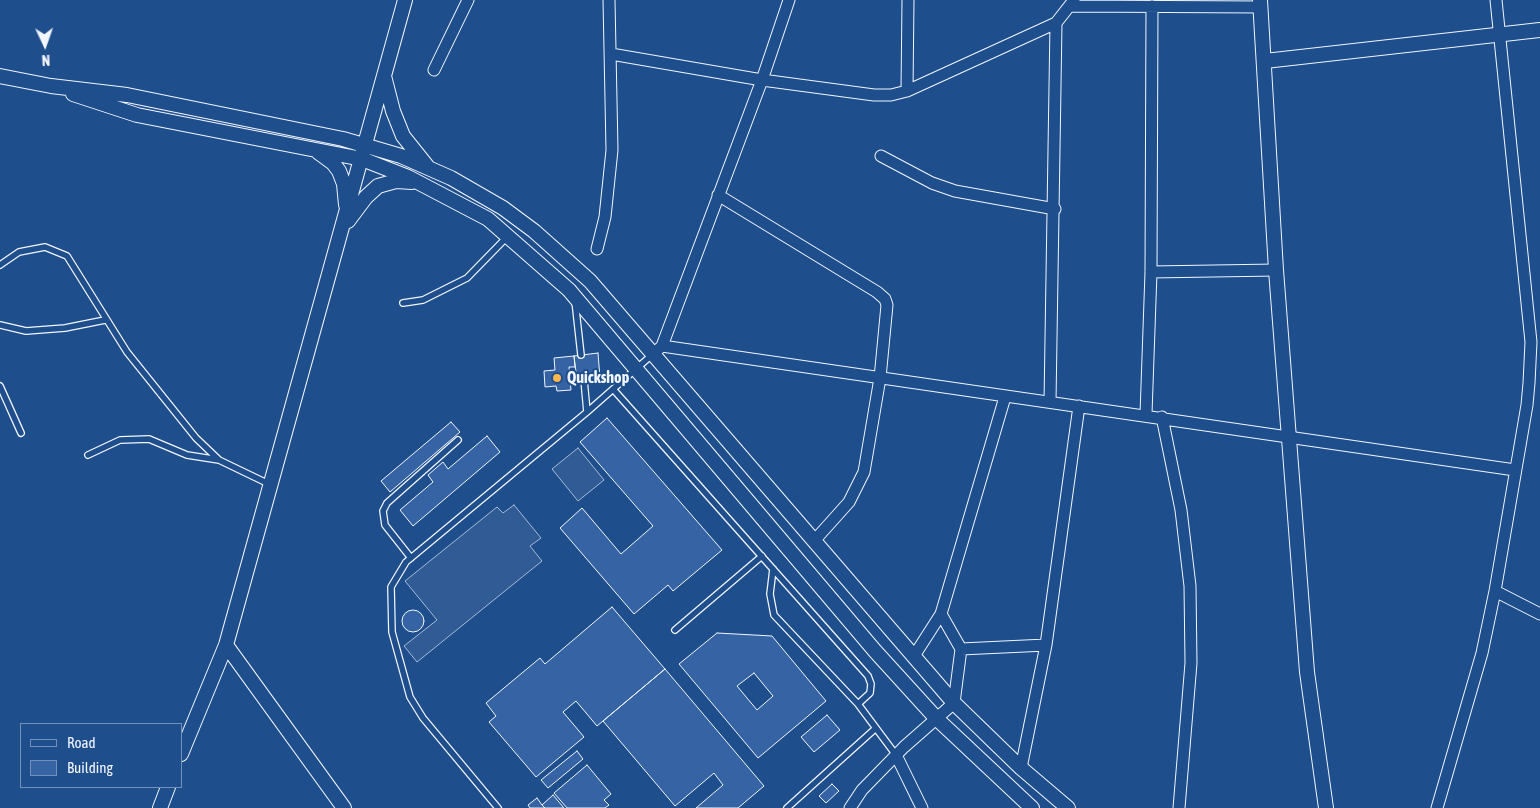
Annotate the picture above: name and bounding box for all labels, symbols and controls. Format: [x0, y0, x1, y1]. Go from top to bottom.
north arrow [20, 20, 70, 70]
text: N [41, 52, 50, 68]
place label: Quickshop [567, 368, 629, 388]
marker: Quickshop [551, 372, 563, 384]
legend [20, 723, 182, 788]
text: Road [67, 734, 96, 751]
text: Building [67, 759, 113, 776]

